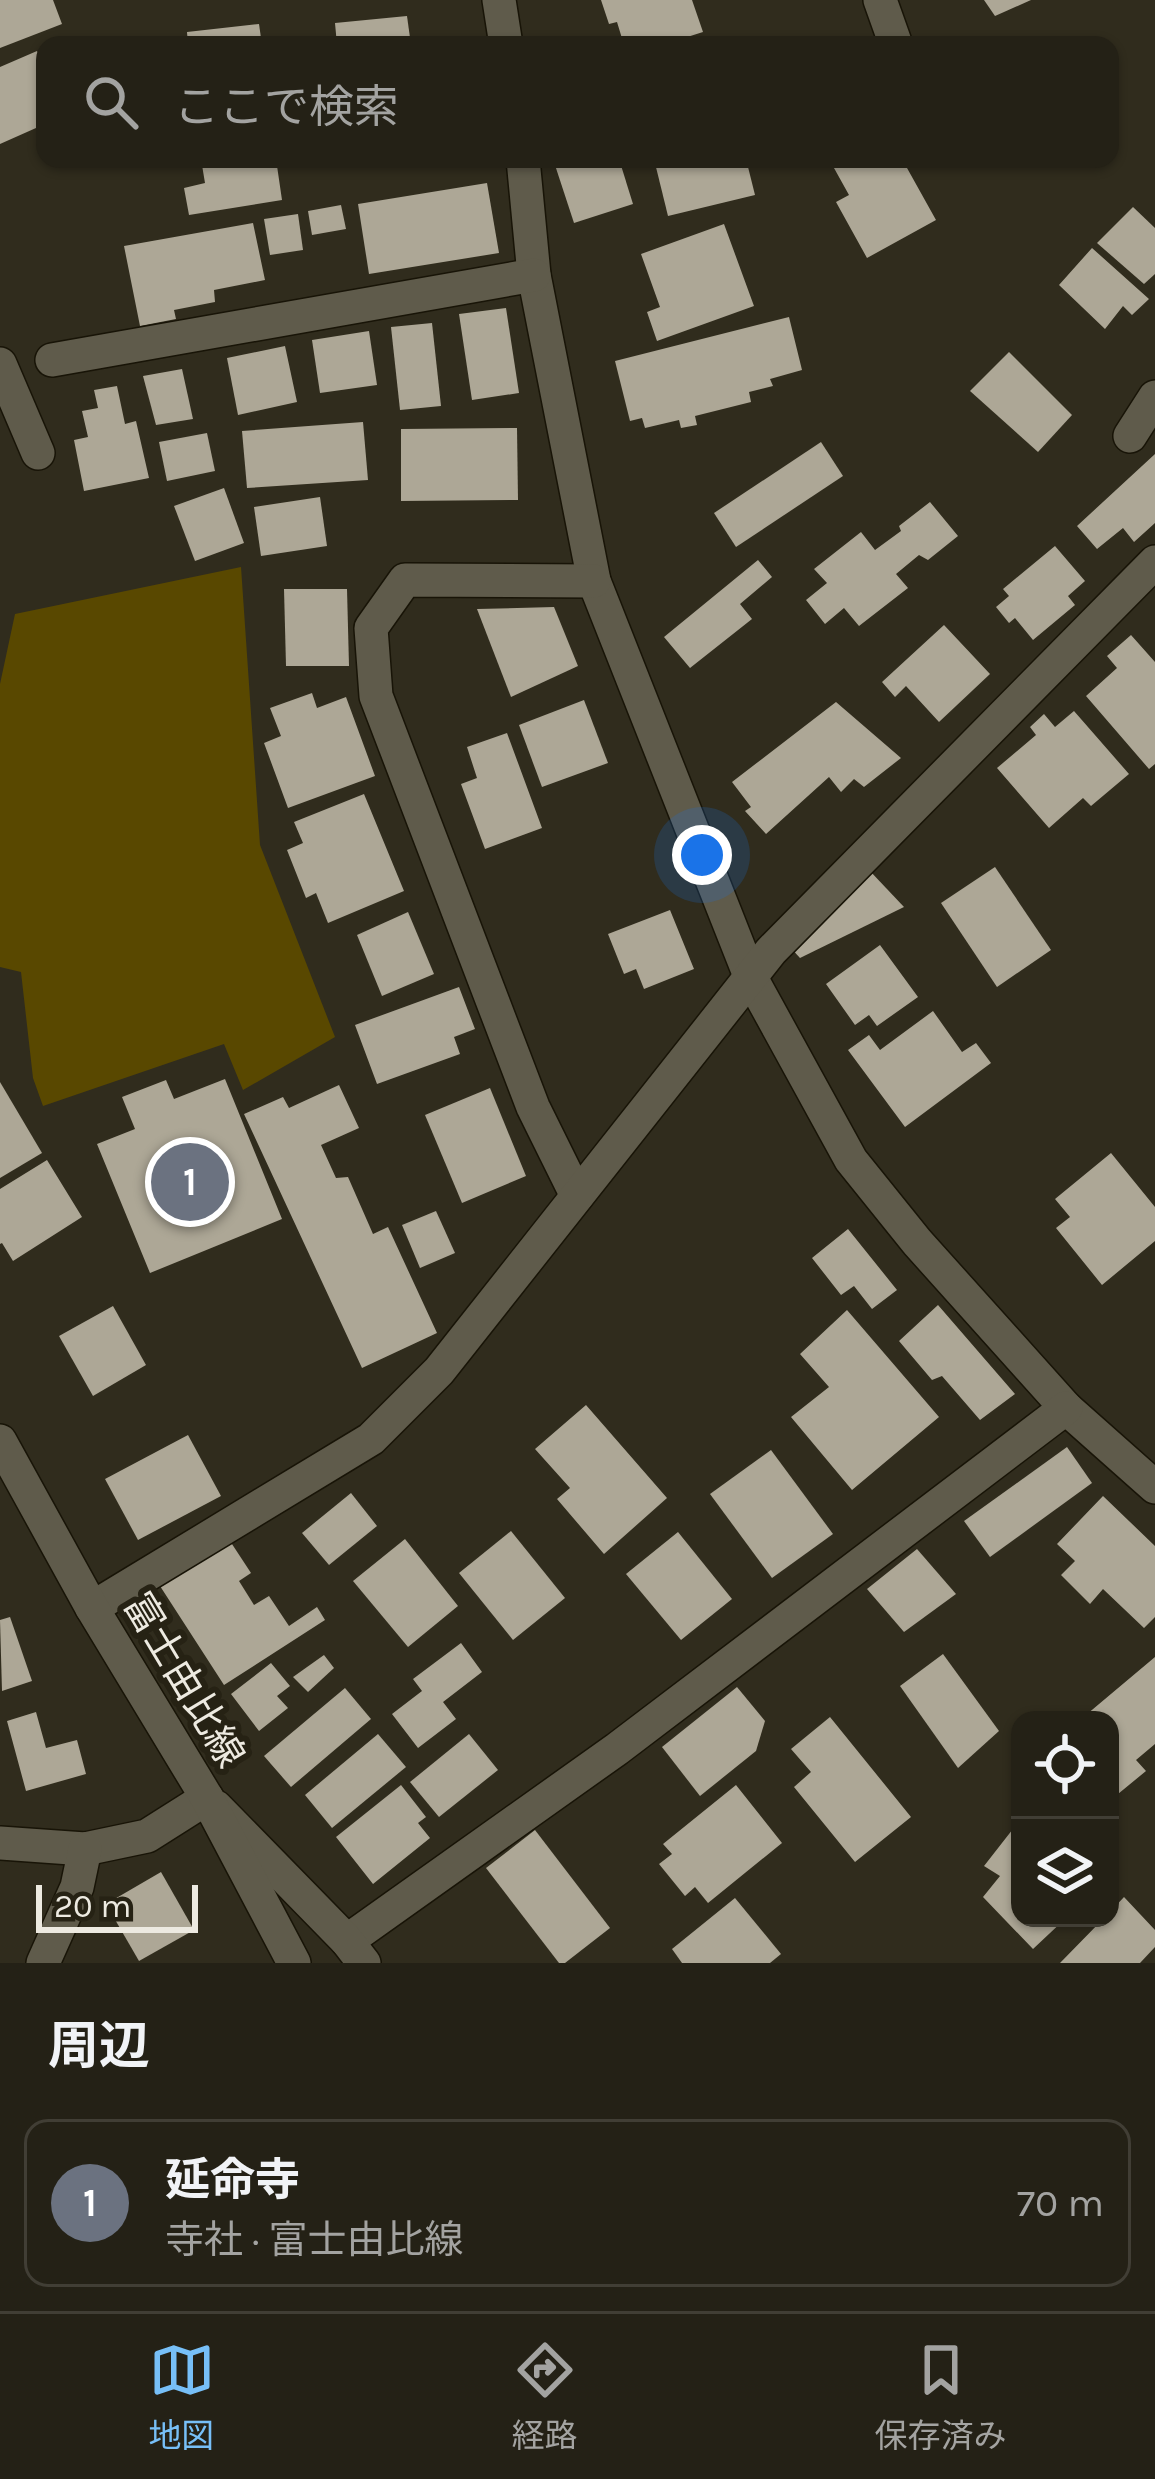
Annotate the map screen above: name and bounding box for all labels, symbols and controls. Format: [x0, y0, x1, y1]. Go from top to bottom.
search box [36, 36, 1119, 168]
icon: search [78, 69, 144, 135]
text: ここで検索 [174, 81, 399, 133]
your location [672, 825, 732, 885]
pin: 1 [151, 1137, 229, 1227]
street label: 富士由比線 [114, 1585, 254, 1775]
map controls [1011, 1711, 1119, 1927]
button: locate [1011, 1711, 1119, 1819]
button: layers [1011, 1819, 1119, 1927]
scale bar [36, 1879, 198, 1932]
text: 20 m [54, 1887, 131, 1925]
text: 周辺 [48, 2016, 150, 2076]
text: 延命寺 [165, 2154, 300, 2206]
text: 1 [83, 2180, 97, 2226]
text: 70 m [1017, 2180, 1104, 2226]
text: 寺社 · 富士由比線 [165, 2217, 464, 2263]
tab: 地図 [149, 2337, 215, 2457]
tab: 経路 [512, 2337, 578, 2457]
tab: 保存済み [875, 2337, 1007, 2457]

